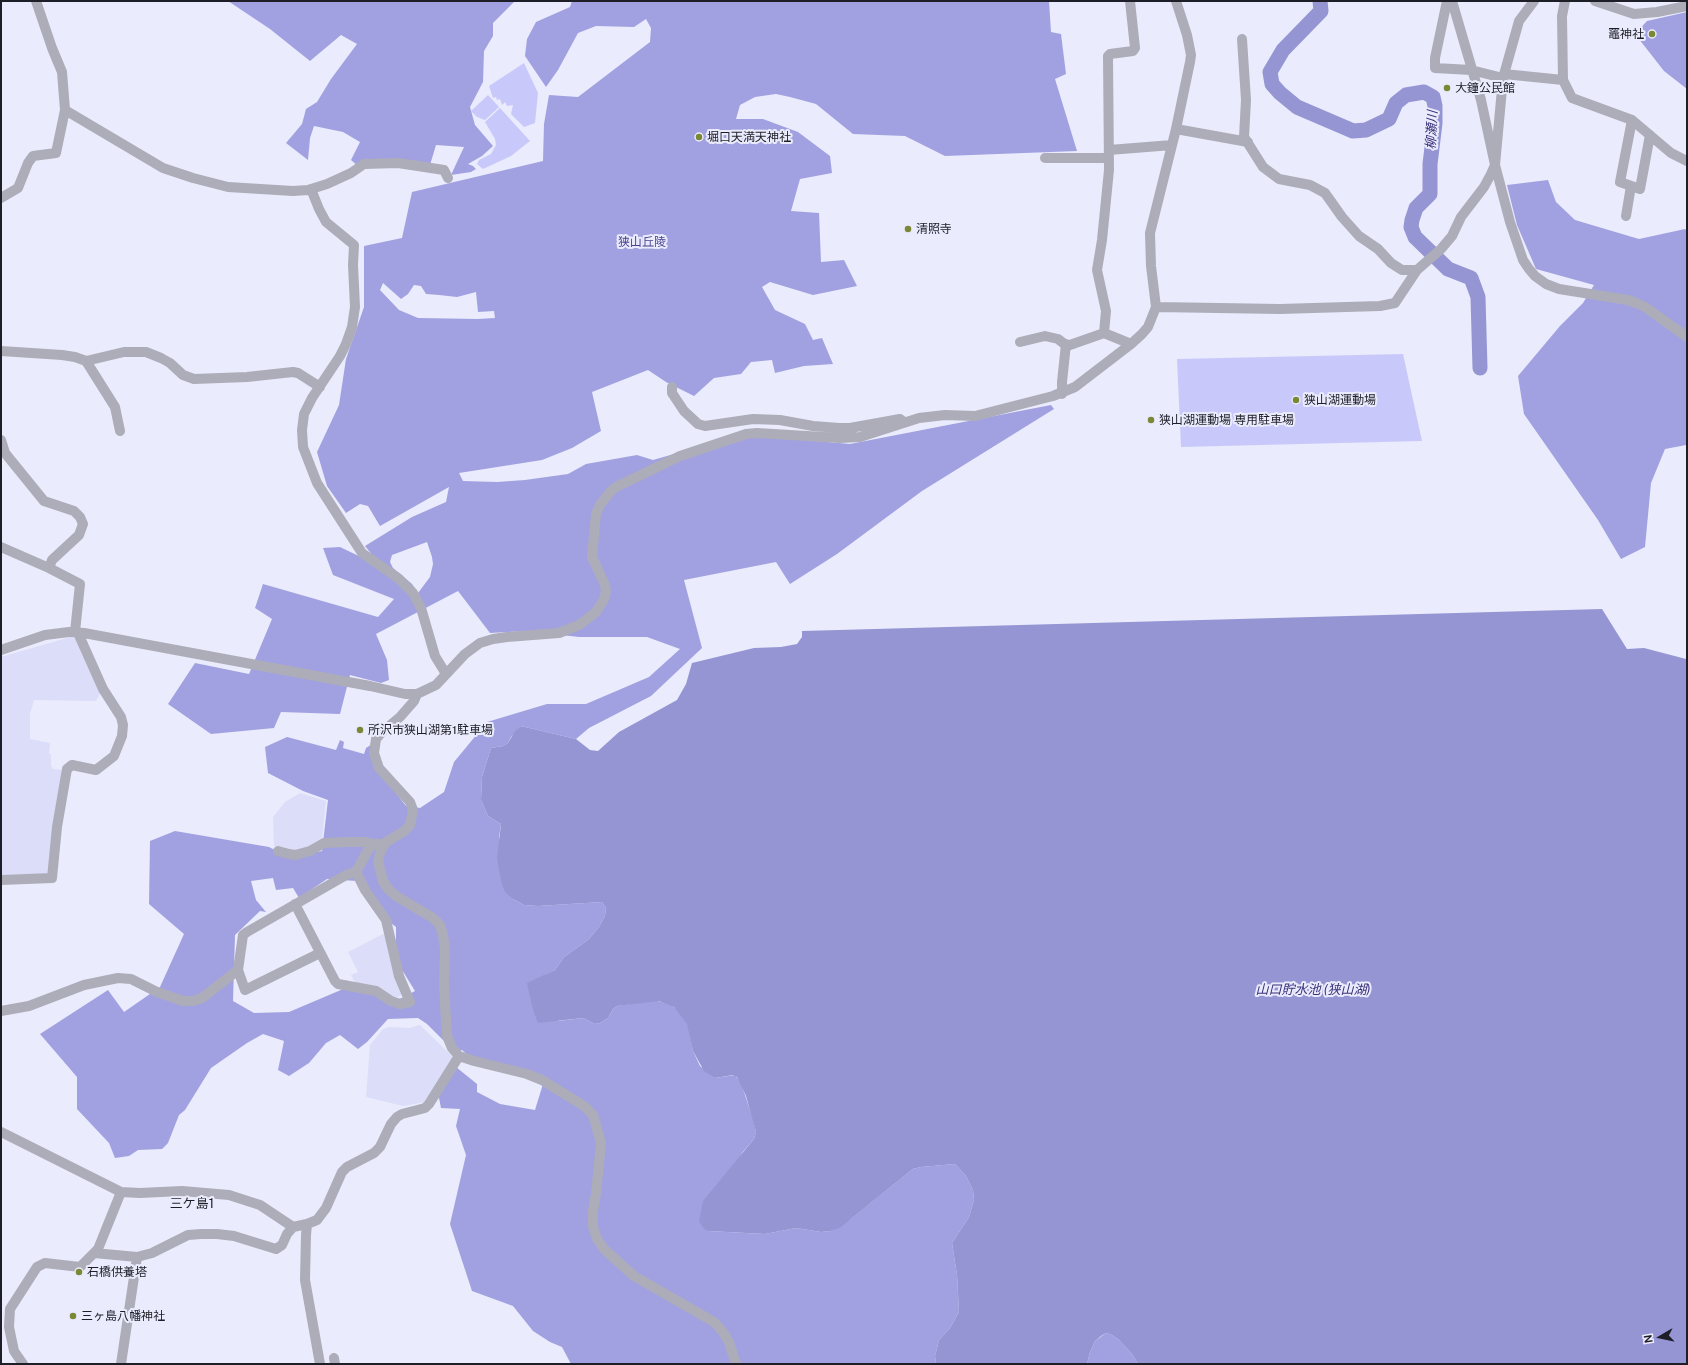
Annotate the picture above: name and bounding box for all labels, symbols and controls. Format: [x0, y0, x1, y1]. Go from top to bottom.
place label: 竈神社 [1608, 27, 1644, 41]
marker: 竈神社 [1647, 29, 1657, 39]
place label: 大鐘公民館 [1455, 81, 1515, 95]
marker: 大鐘公民館 [1442, 83, 1452, 93]
water label: 柳瀬川 [1423, 110, 1441, 150]
place label: 堀口天満天神社 [707, 130, 791, 144]
marker: 堀口天満天神社 [694, 132, 704, 142]
place label: 清照寺 [916, 222, 952, 236]
marker: 清照寺 [903, 224, 913, 234]
park label: 狭山丘陵 [618, 235, 666, 249]
place label: 狭山湖運動場 [1304, 393, 1376, 407]
marker: 狭山湖運動場 [1291, 395, 1301, 405]
place label: 狭山湖運動場 専用駐車場 [1159, 413, 1294, 427]
marker: 狭山湖運動場 専用駐車場 [1146, 415, 1156, 425]
place label: 所沢市狭山湖第1駐車場 [368, 723, 493, 737]
marker: 所沢市狭山湖第1駐車場 [355, 725, 365, 735]
water label: 山口貯水池 (狭山湖) [1256, 982, 1370, 998]
district label: 三ケ島1 [170, 1196, 214, 1212]
place label: 石橋供養塔 [87, 1265, 147, 1279]
marker: 石橋供養塔 [74, 1267, 84, 1277]
place label: 三ヶ島八幡神社 [81, 1309, 165, 1323]
marker: 三ヶ島八幡神社 [68, 1311, 78, 1321]
north arrow [1640, 1317, 1680, 1357]
text: N [1642, 1334, 1655, 1344]

